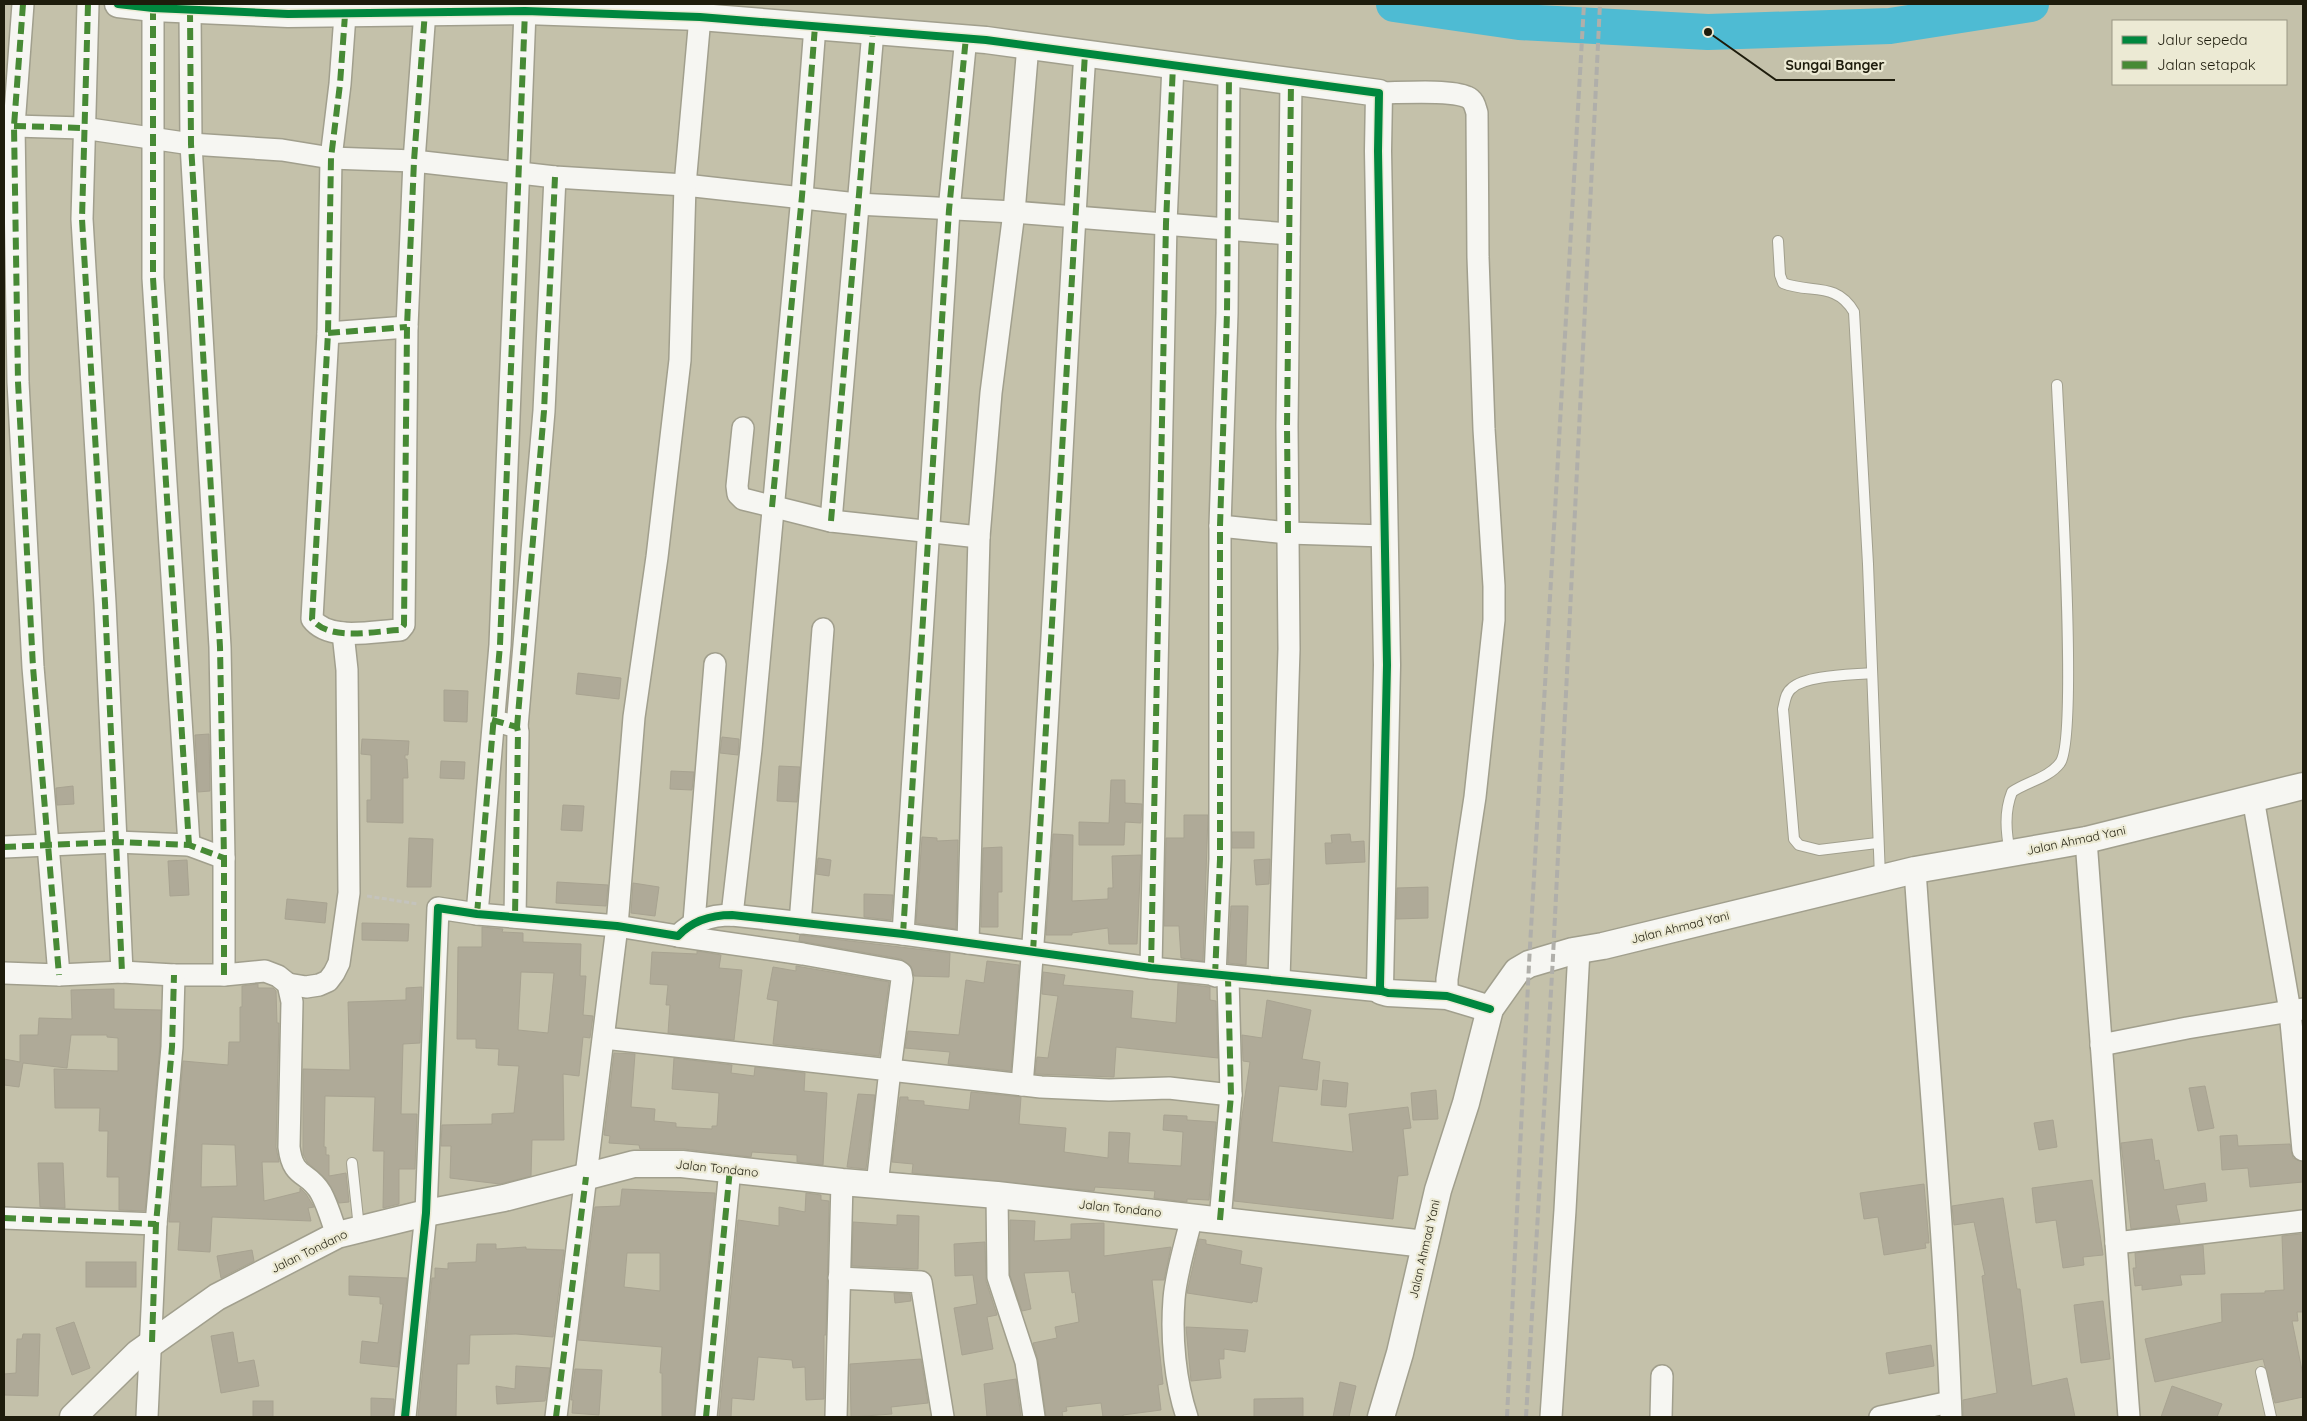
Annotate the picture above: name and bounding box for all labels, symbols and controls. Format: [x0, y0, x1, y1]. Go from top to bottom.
legend [2112, 20, 2287, 85]
text: Jalur sepeda [2157, 30, 2248, 49]
callout: Sungai Banger [1776, 51, 1895, 80]
text: Jalan setapak [2157, 55, 2256, 74]
text: Sungai Banger [1785, 56, 1885, 74]
street label: Jalan Ahmad Yani [2025, 822, 2127, 858]
street label: Jalan Ahmad Yani [1629, 908, 1731, 946]
street label: Jalan Tondano [675, 1156, 759, 1180]
street label: Jalan Tondano [1078, 1196, 1162, 1220]
street label: Jalan Ahmad Yani [1405, 1198, 1443, 1300]
street label: Jalan Tondano [268, 1226, 350, 1276]

